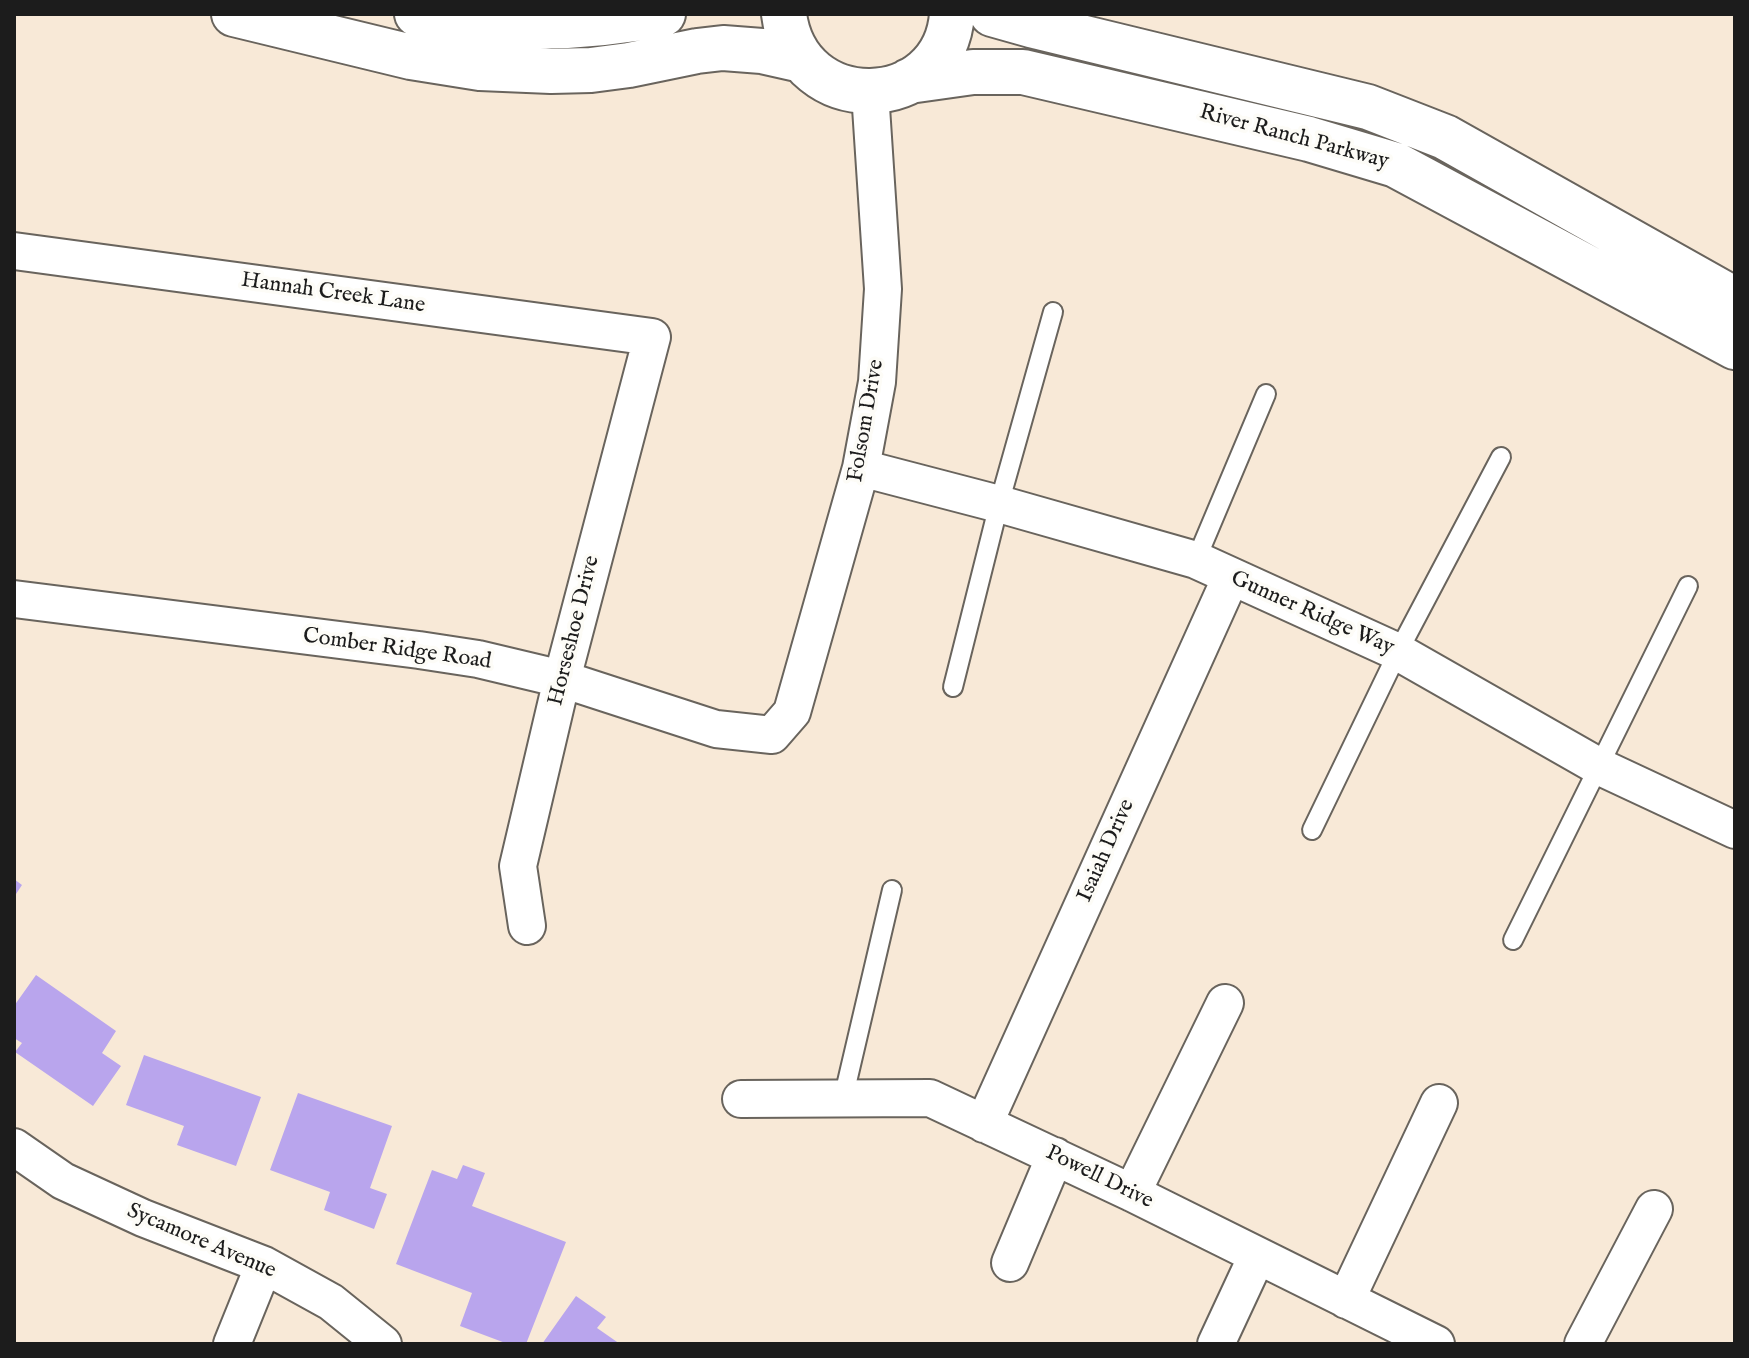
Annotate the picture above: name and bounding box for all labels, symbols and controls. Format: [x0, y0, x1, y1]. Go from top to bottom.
street label: River Ranch Parkway [1196, 100, 1392, 176]
street label: Hannah Creek Lane [239, 268, 427, 320]
street label: Folsom Drive [843, 358, 891, 484]
street label: Horseshoe Drive [544, 553, 606, 709]
street label: Gunner Ridge Way [1226, 566, 1398, 662]
street label: Comber Ridge Road [301, 624, 493, 676]
street label: Isaiah Drive [1073, 795, 1141, 907]
street label: Powell Drive [1041, 1141, 1157, 1215]
street label: Sycamore Avenue [122, 1199, 280, 1285]

